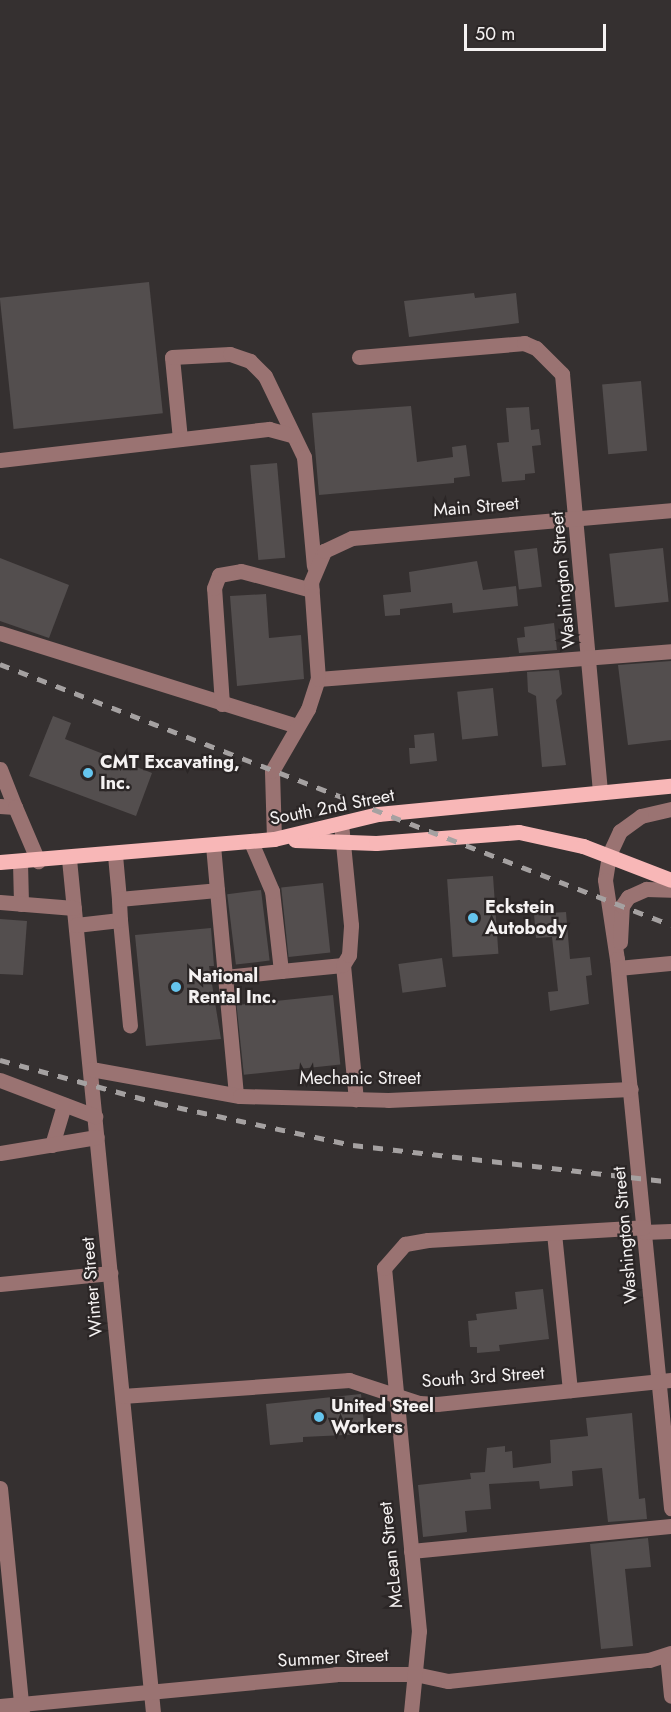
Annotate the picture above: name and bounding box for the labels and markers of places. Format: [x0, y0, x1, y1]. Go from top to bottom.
place label: CMT Excavating, Inc. [100, 752, 240, 795]
marker: CMT Excavating, Inc. [81, 766, 95, 780]
place label: Eckstein Autobody [485, 897, 567, 940]
marker: Eckstein Autobody [466, 911, 480, 925]
place label: National Rental Inc. [188, 966, 277, 1008]
marker: National Rental Inc. [169, 980, 183, 994]
place label: United Steel Workers [331, 1396, 434, 1438]
marker: United Steel Workers [312, 1410, 326, 1424]

